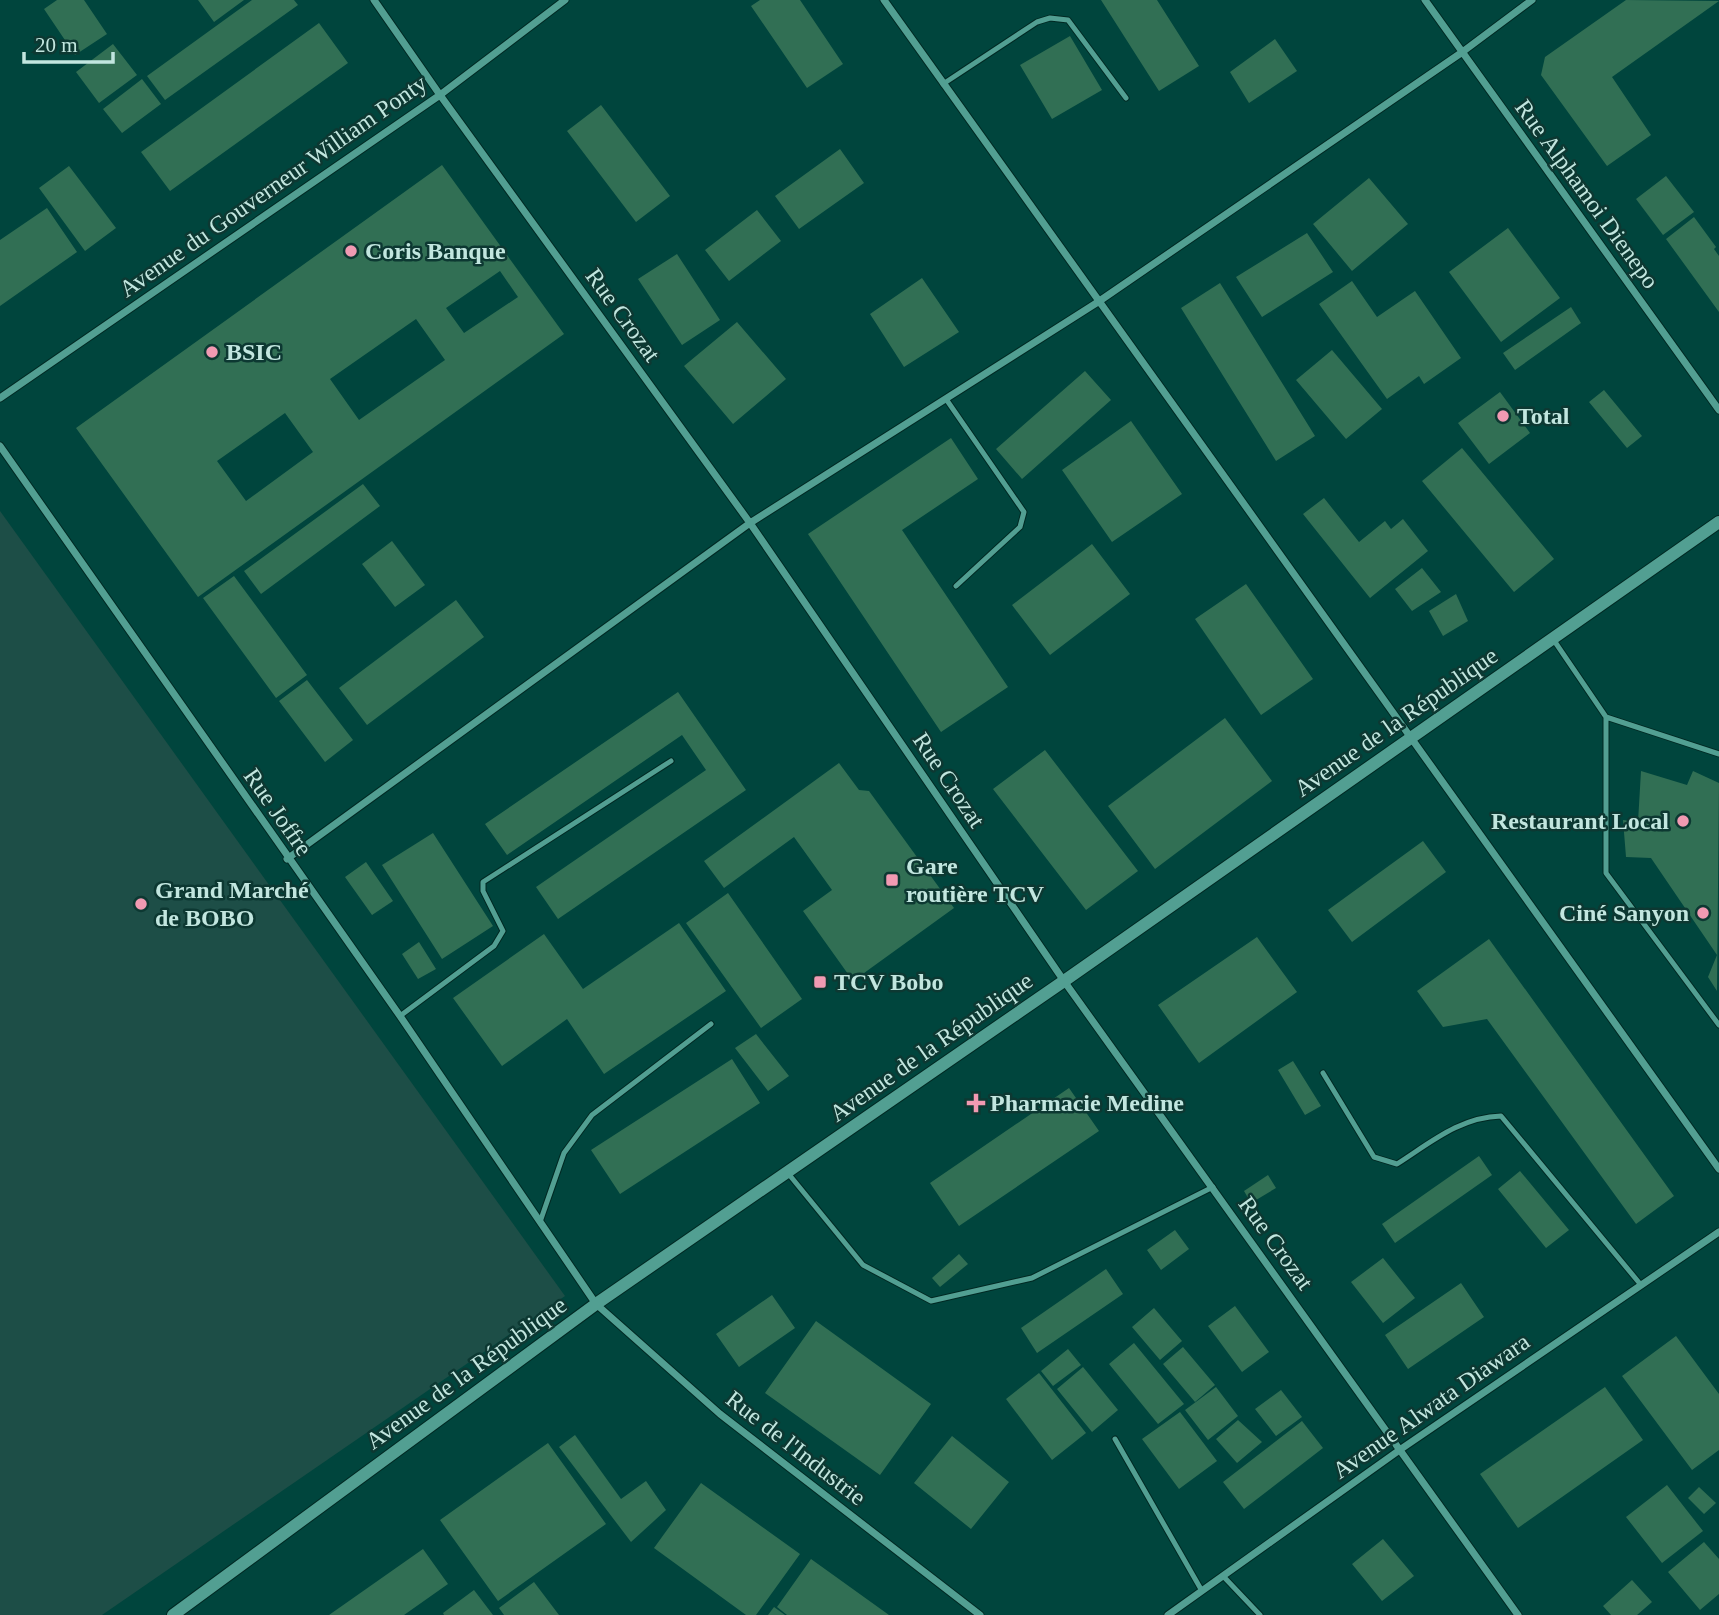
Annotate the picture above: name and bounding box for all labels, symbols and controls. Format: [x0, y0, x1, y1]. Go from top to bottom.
scale bar [24, 21, 114, 65]
text: 20 m [35, 33, 78, 57]
street label: Avenue du Gouverneur William Ponty [115, 70, 431, 302]
street label: Rue Alphamoi Dienepo [1510, 95, 1664, 293]
place label: Coris Banque [365, 238, 506, 264]
marker: Coris Banque [343, 243, 359, 259]
street label: Rue Crozat [581, 263, 666, 367]
place label: BSIC [226, 339, 282, 365]
marker: BSIC [204, 344, 220, 360]
place label: Total [1517, 403, 1570, 429]
marker: Total [1495, 408, 1511, 424]
street label: Avenue de la République [1290, 642, 1502, 802]
street label: Rue Crozat [908, 728, 990, 833]
street label: Rue Joffre [239, 764, 317, 860]
place label: Restaurant Local [1491, 808, 1669, 834]
marker: Restaurant Local [1675, 813, 1691, 829]
place label: Gare routière TCV [906, 853, 1045, 907]
marker: Gare routière TCV [884, 872, 900, 888]
place label: Grand Marché de BOBO [155, 877, 309, 931]
marker: Grand Marché de BOBO [133, 896, 149, 912]
place label: Ciné Sanyon [1559, 900, 1689, 926]
marker: Ciné Sanyon [1695, 905, 1711, 921]
street label: Avenue de la République [825, 967, 1037, 1127]
place label: TCV Bobo [834, 969, 944, 995]
marker: TCV Bobo [812, 974, 828, 990]
place label: Pharmacie Medine [990, 1090, 1184, 1116]
marker: Pharmacie Medine [968, 1095, 984, 1111]
street label: Rue Crozat [1234, 1191, 1319, 1295]
street label: Avenue de la République [361, 1292, 571, 1454]
street label: Avenue Alwata Diawara [1328, 1328, 1535, 1484]
street label: Rue de l'Industrie [721, 1386, 871, 1510]

